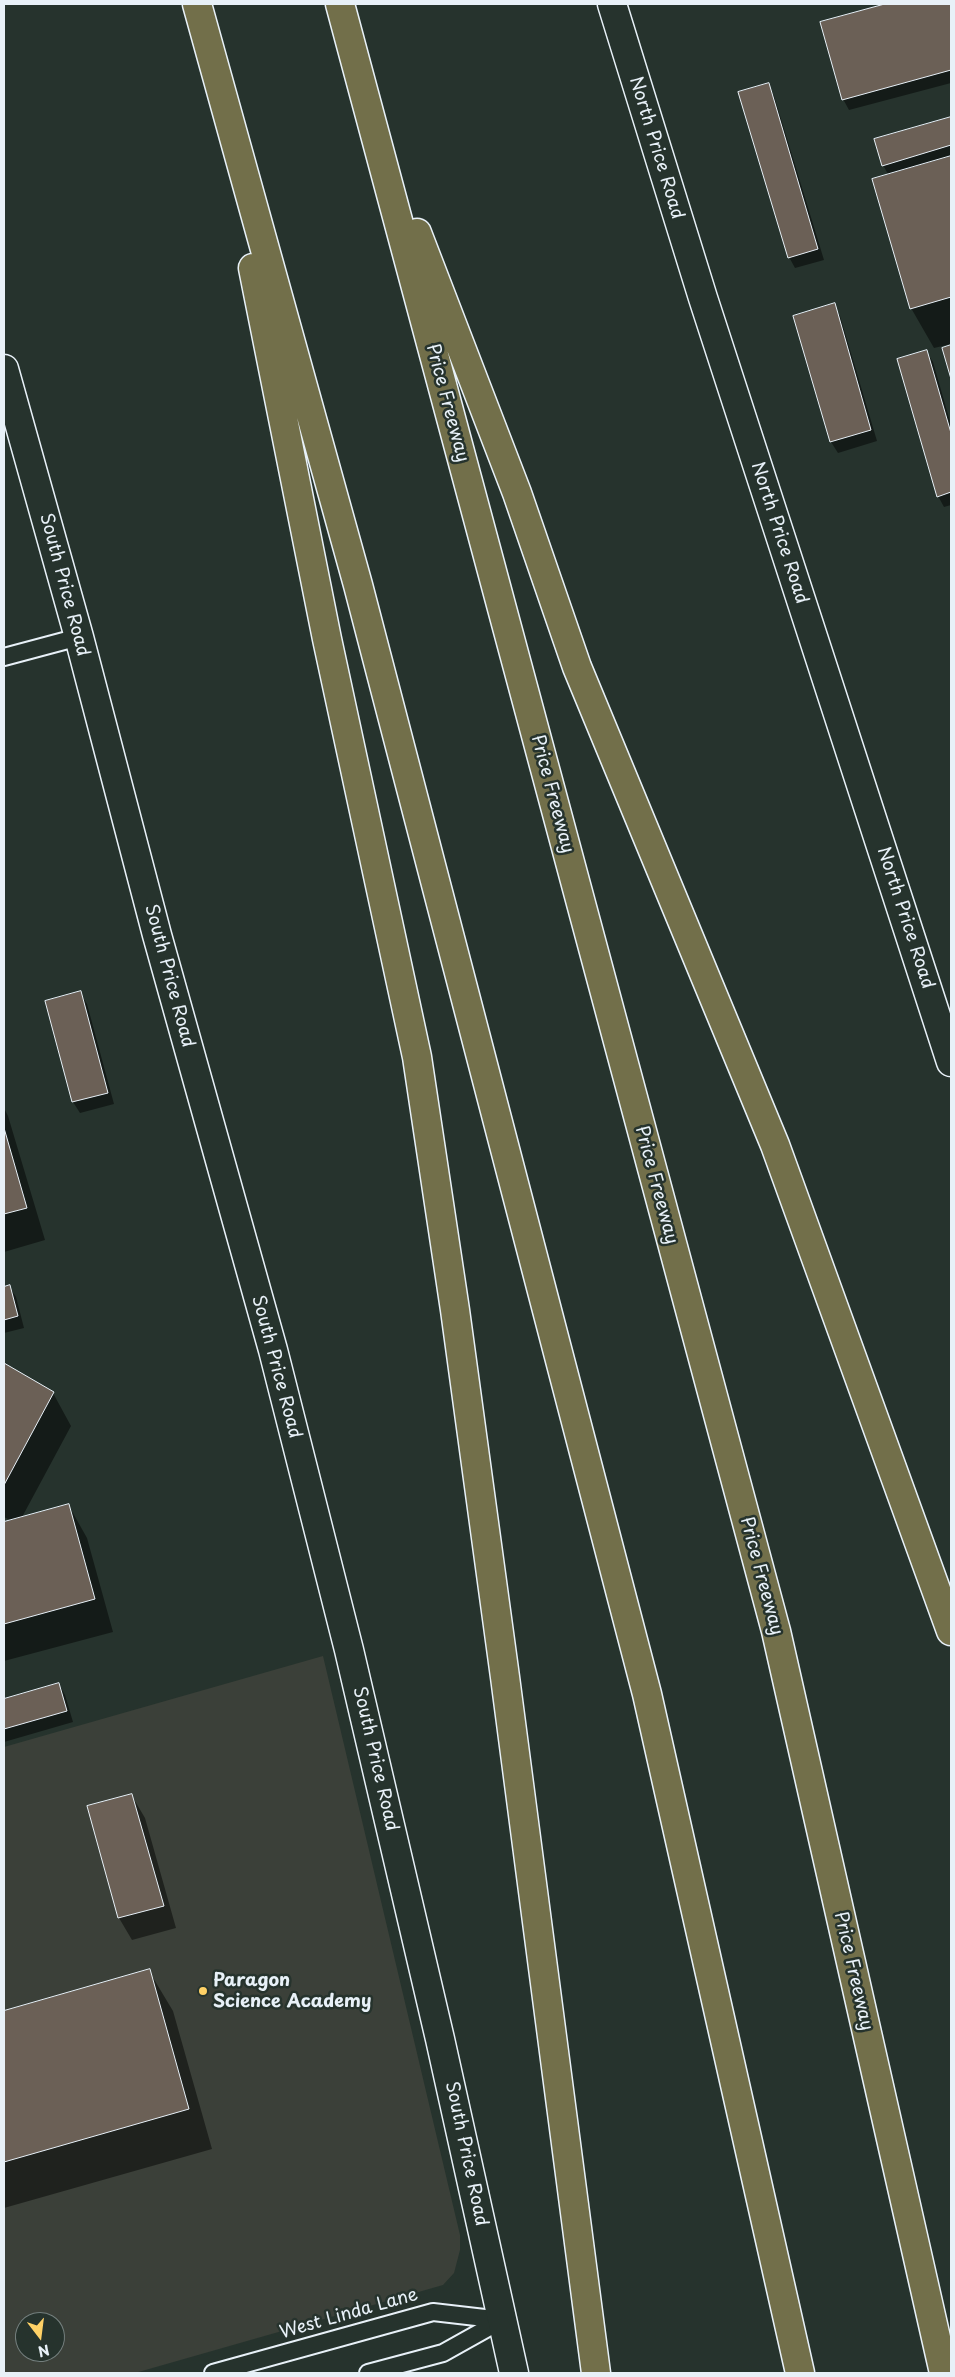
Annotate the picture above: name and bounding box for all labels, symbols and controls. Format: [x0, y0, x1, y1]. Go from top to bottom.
street label: North Price Road [624, 74, 688, 222]
street label: Price Freeway [421, 341, 473, 465]
street label: North Price Road [746, 459, 812, 607]
street label: South Price Road [35, 511, 93, 659]
street label: Price Freeway [526, 732, 578, 856]
street label: North Price Road [872, 844, 938, 992]
street label: South Price Road [140, 902, 198, 1050]
street label: Price Freeway [630, 1123, 682, 1247]
street label: South Price Road [247, 1293, 305, 1441]
street label: Price Freeway [735, 1514, 787, 1638]
street label: South Price Road [348, 1685, 402, 1833]
street label: Price Freeway [829, 1909, 877, 2033]
place label: Paragon Science Academy [213, 1970, 371, 2012]
marker: Paragon Science Academy [197, 1985, 209, 1997]
street label: South Price Road [440, 2080, 492, 2228]
street label: West Linda Lane [277, 2284, 421, 2344]
north arrow [15, 2312, 65, 2362]
text: N [36, 2339, 52, 2363]

